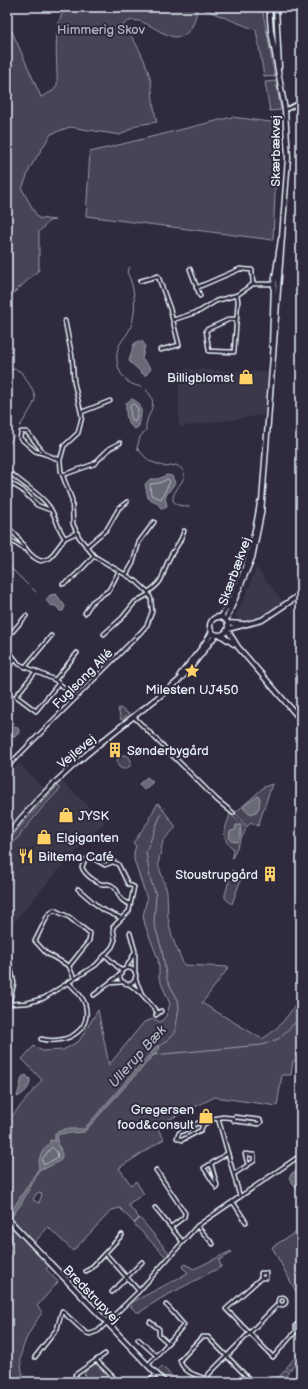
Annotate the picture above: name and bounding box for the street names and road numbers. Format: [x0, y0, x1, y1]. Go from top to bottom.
street label: Skærbækvej [268, 115, 284, 187]
street label: Skærbækvej [215, 535, 255, 608]
street label: Fuglsang Allé [49, 645, 116, 712]
street label: Vejlevej [54, 731, 99, 772]
street label: Bredstrupvej [59, 1262, 123, 1327]

